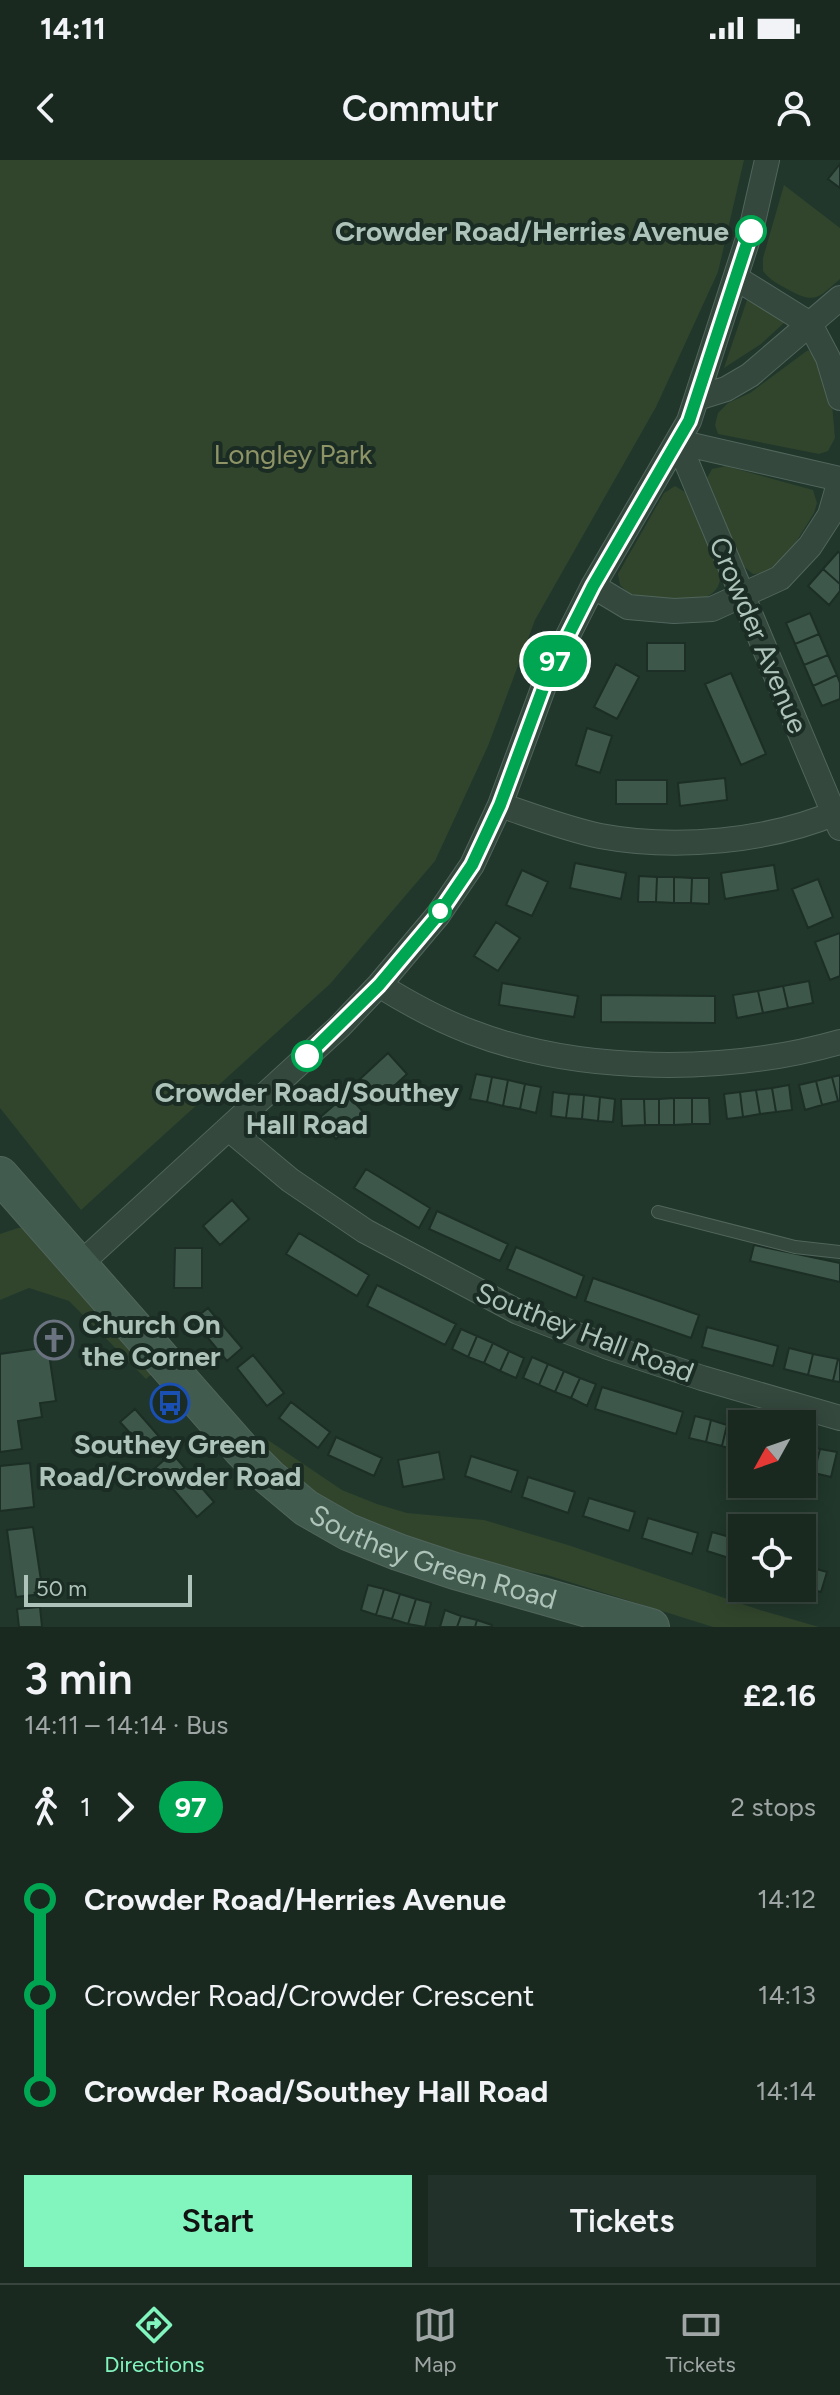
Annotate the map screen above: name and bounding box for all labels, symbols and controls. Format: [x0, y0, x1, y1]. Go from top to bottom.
text: 14:11 [40, 10, 106, 47]
icon: back [24, 86, 68, 130]
icon: person [772, 86, 816, 130]
text: Commutr [342, 87, 498, 130]
place label: Crowder Road/Herries Avenue [335, 214, 729, 248]
marker: Crowder Road/Herries Avenue [736, 216, 766, 246]
park label: Longley Park [214, 437, 373, 471]
street label: Crowder Avenue [702, 532, 816, 738]
line badge: 97 [519, 635, 591, 687]
text: 97 [539, 644, 571, 678]
unlabelled marker [429, 900, 451, 922]
marker: Crowder Road/Southey Hall Road [292, 1041, 322, 1071]
place label: Crowder Road/Southey Hall Road [155, 1075, 460, 1141]
street label: Southey Hall Road [471, 1275, 699, 1389]
place label: Church On the Corner [82, 1307, 221, 1373]
church icon: Church On the Corner [33, 1319, 75, 1361]
bus stop icon: Southey Green Road/Crowder Road [149, 1382, 191, 1424]
north arrow [728, 1410, 816, 1498]
map controls [728, 1410, 816, 1602]
place label: Southey Green Road/Crowder Road [39, 1427, 301, 1493]
street label: Southey Green Road [304, 1497, 561, 1616]
button: locate [728, 1514, 816, 1602]
scale bar [24, 1571, 192, 1607]
text: 50 m [36, 1575, 87, 1602]
text: 3 min [24, 1652, 133, 1705]
text: £2.16 [743, 1677, 816, 1714]
text: 14:11 – 14:14 · Bus [24, 1709, 228, 1741]
icon: walk [24, 1785, 68, 1829]
icon: forward [103, 1785, 147, 1829]
text: 97 [175, 1790, 207, 1824]
text: 1 [80, 1791, 91, 1823]
text: 2 stops [731, 1791, 816, 1823]
text: Crowder Road/Herries Avenue [84, 1881, 506, 1918]
text: 14:12 [757, 1883, 816, 1915]
text: Crowder Road/Crowder Crescent [84, 1977, 534, 2014]
text: 14:13 [758, 1979, 816, 2011]
text: Crowder Road/Southey Hall Road [84, 2073, 548, 2110]
text: 14:14 [756, 2075, 816, 2107]
button: Start [24, 2175, 412, 2267]
button: Tickets [428, 2175, 816, 2267]
tab: Directions [104, 2303, 205, 2378]
tab: Map [413, 2303, 457, 2378]
tab: Tickets [666, 2303, 736, 2378]

